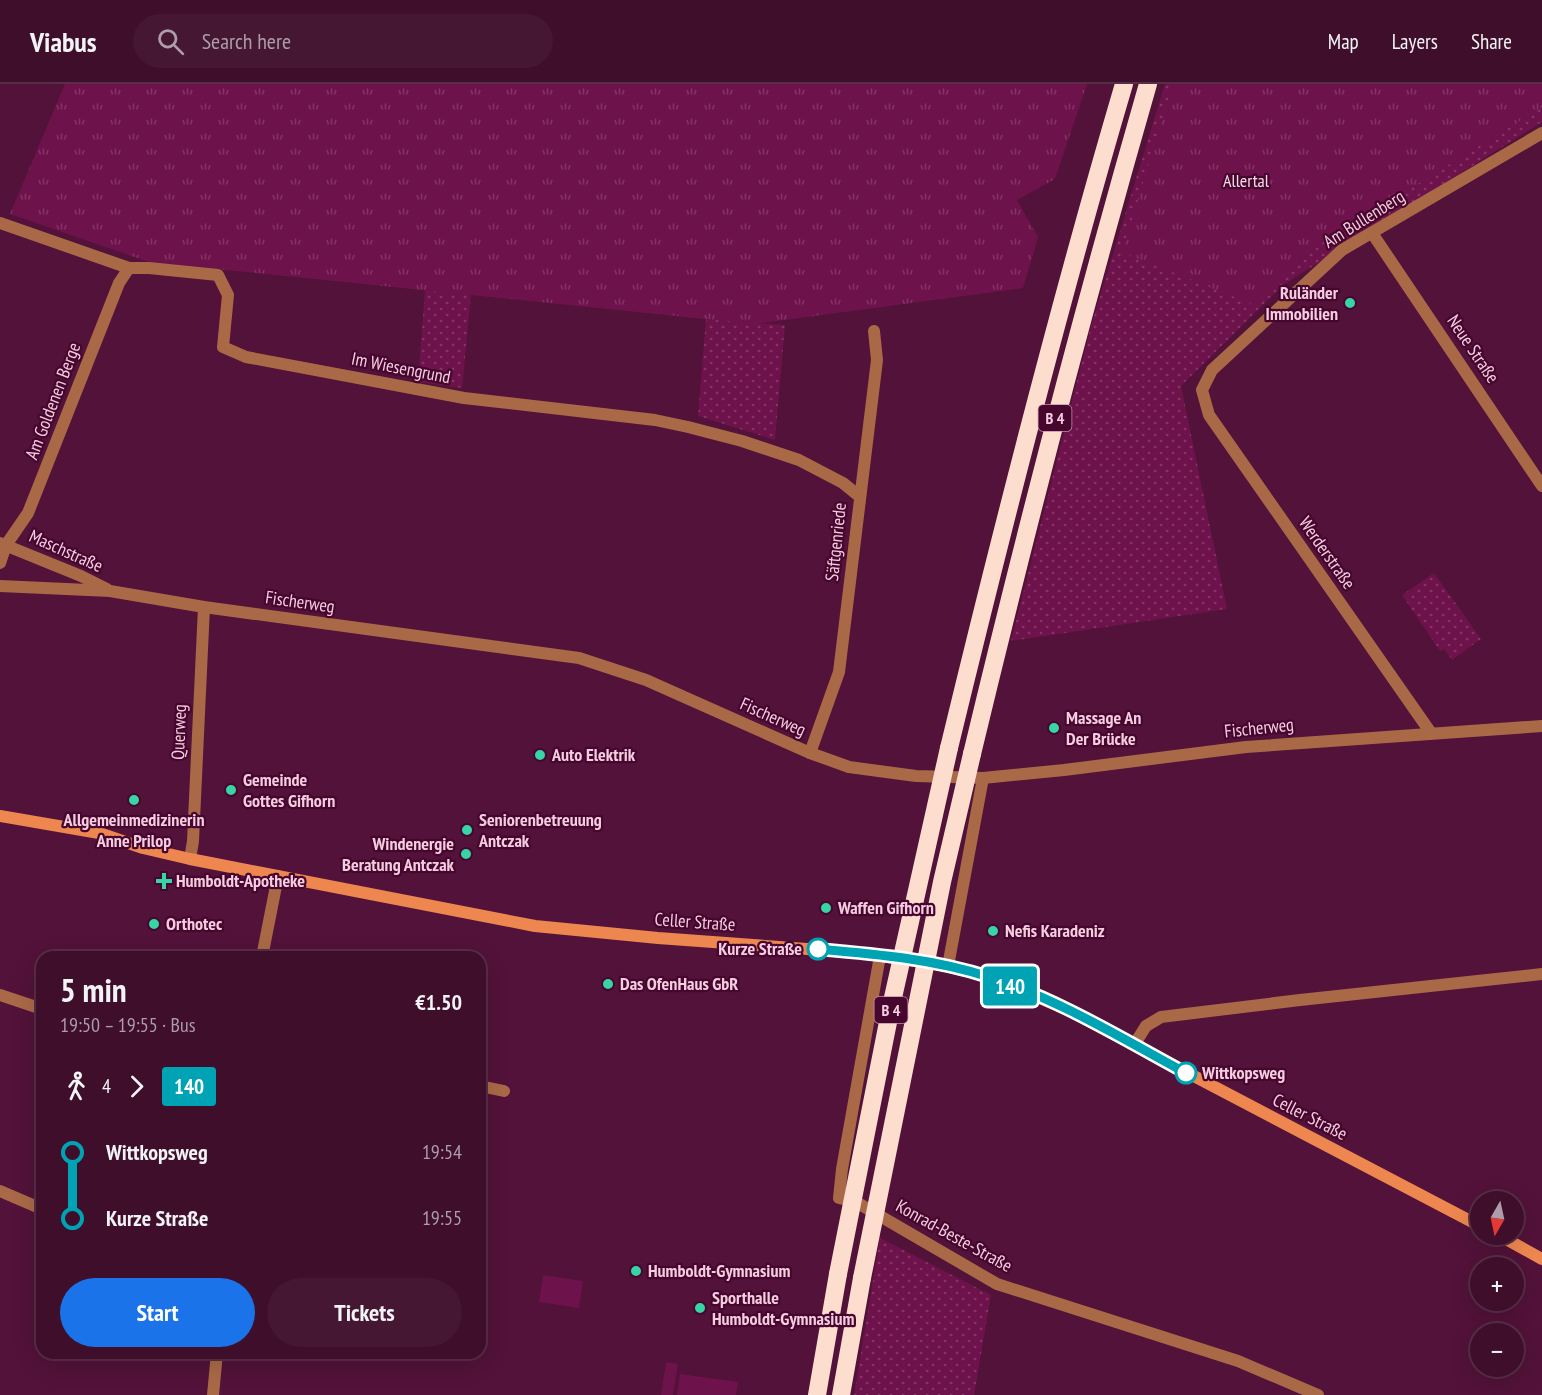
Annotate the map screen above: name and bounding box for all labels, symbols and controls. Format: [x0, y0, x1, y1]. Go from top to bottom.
search box [133, 14, 553, 68]
text: Viabus [30, 23, 97, 60]
icon: search [154, 25, 187, 58]
text: Search here [202, 27, 291, 55]
text: Map [1328, 28, 1359, 55]
text: Layers [1392, 28, 1438, 55]
text: Share [1471, 28, 1512, 55]
park label: Allertal [1223, 169, 1270, 192]
street label: Am Bullenberg [1319, 184, 1409, 253]
place label: Ruländer Immobilien [1266, 281, 1339, 325]
marker: Ruländer Immobilien [1343, 296, 1357, 310]
street label: Neue Straße [1442, 310, 1505, 387]
street label: Am Goldenen Berge [20, 339, 85, 462]
street label: Im Wiesengrund [350, 347, 453, 388]
road number: B 4 [1038, 405, 1072, 431]
street label: Säftgenriede [820, 502, 851, 582]
street label: Werderstraße [1294, 512, 1361, 593]
street label: Maschstraße [26, 524, 107, 577]
street label: Fischerweg [264, 585, 336, 618]
street label: Fischerweg [737, 692, 810, 741]
street label: Querweg [166, 704, 191, 760]
place label: Massage An Der Brücke [1066, 706, 1141, 750]
street label: Fischerweg [1223, 712, 1295, 743]
marker: Massage An Der Brücke [1047, 721, 1061, 735]
place label: Auto Elektrik [551, 743, 636, 766]
marker: Auto Elektrik [533, 748, 547, 762]
place label: Gemeinde Gottes Gifhorn [243, 768, 335, 812]
marker: Gemeinde Gottes Gifhorn [224, 783, 238, 797]
marker: Allgemeinmedizinerin Anne Prilop [127, 793, 141, 807]
place label: Allgemeinmedizinerin Anne Prilop [62, 808, 205, 852]
place label: Seniorenbetreuung Antczak [478, 808, 602, 852]
marker: Seniorenbetreuung Antczak [460, 823, 474, 837]
place label: Windenergie Beratung Antczak [342, 832, 455, 876]
marker: Windenergie Beratung Antczak [459, 847, 473, 861]
place label: Humboldt-Apotheke [176, 869, 305, 892]
marker: Humboldt-Apotheke [157, 874, 171, 888]
place label: Waffen Gifhorn [837, 896, 934, 919]
marker: Waffen Gifhorn [819, 901, 833, 915]
street label: Celler Straße [654, 907, 736, 936]
place label: Orthotec [166, 912, 223, 935]
marker: Orthotec [147, 917, 161, 931]
place label: Nefis Karadeniz [1005, 919, 1105, 942]
marker: Nefis Karadeniz [986, 924, 1000, 938]
place label: Kurze Straße [718, 937, 802, 960]
marker: Kurze Straße [807, 938, 829, 960]
line badge: 140 [976, 966, 1044, 1006]
text: 5 min [60, 968, 127, 1011]
place label: Das OfenHaus GbR [620, 972, 738, 995]
text: 140 [995, 973, 1025, 1000]
marker: Das OfenHaus GbR [601, 977, 615, 991]
text: €1.50 [415, 988, 462, 1016]
road number: B 4 [874, 997, 908, 1023]
text: 19:50 – 19:55 · Bus [60, 1012, 195, 1038]
place label: Wittkopsweg [1201, 1061, 1285, 1084]
marker: Wittkopsweg [1175, 1062, 1197, 1084]
icon: walk [60, 1070, 93, 1103]
icon: forward [120, 1070, 153, 1103]
text: 4 [102, 1073, 111, 1099]
text: 140 [174, 1073, 204, 1100]
street label: Celler Straße [1269, 1088, 1351, 1145]
text: Wittkopsweg [106, 1138, 208, 1166]
text: 19:54 [422, 1139, 462, 1165]
north arrow [1470, 1191, 1524, 1245]
map controls [1470, 1191, 1524, 1377]
street label: Konrad-Beste-Straße [892, 1194, 1016, 1277]
text: Kurze Straße [106, 1204, 208, 1232]
text: 19:55 [422, 1205, 462, 1231]
button: + [1470, 1257, 1524, 1311]
place label: Humboldt-Gymnasium [648, 1259, 790, 1282]
marker: Humboldt-Gymnasium [629, 1264, 643, 1278]
button: Start [60, 1278, 255, 1347]
button: Tickets [267, 1278, 462, 1347]
place label: Sporthalle Humboldt-Gymnasium [712, 1286, 854, 1330]
marker: Sporthalle Humboldt-Gymnasium [693, 1301, 707, 1315]
button: − [1470, 1323, 1524, 1377]

